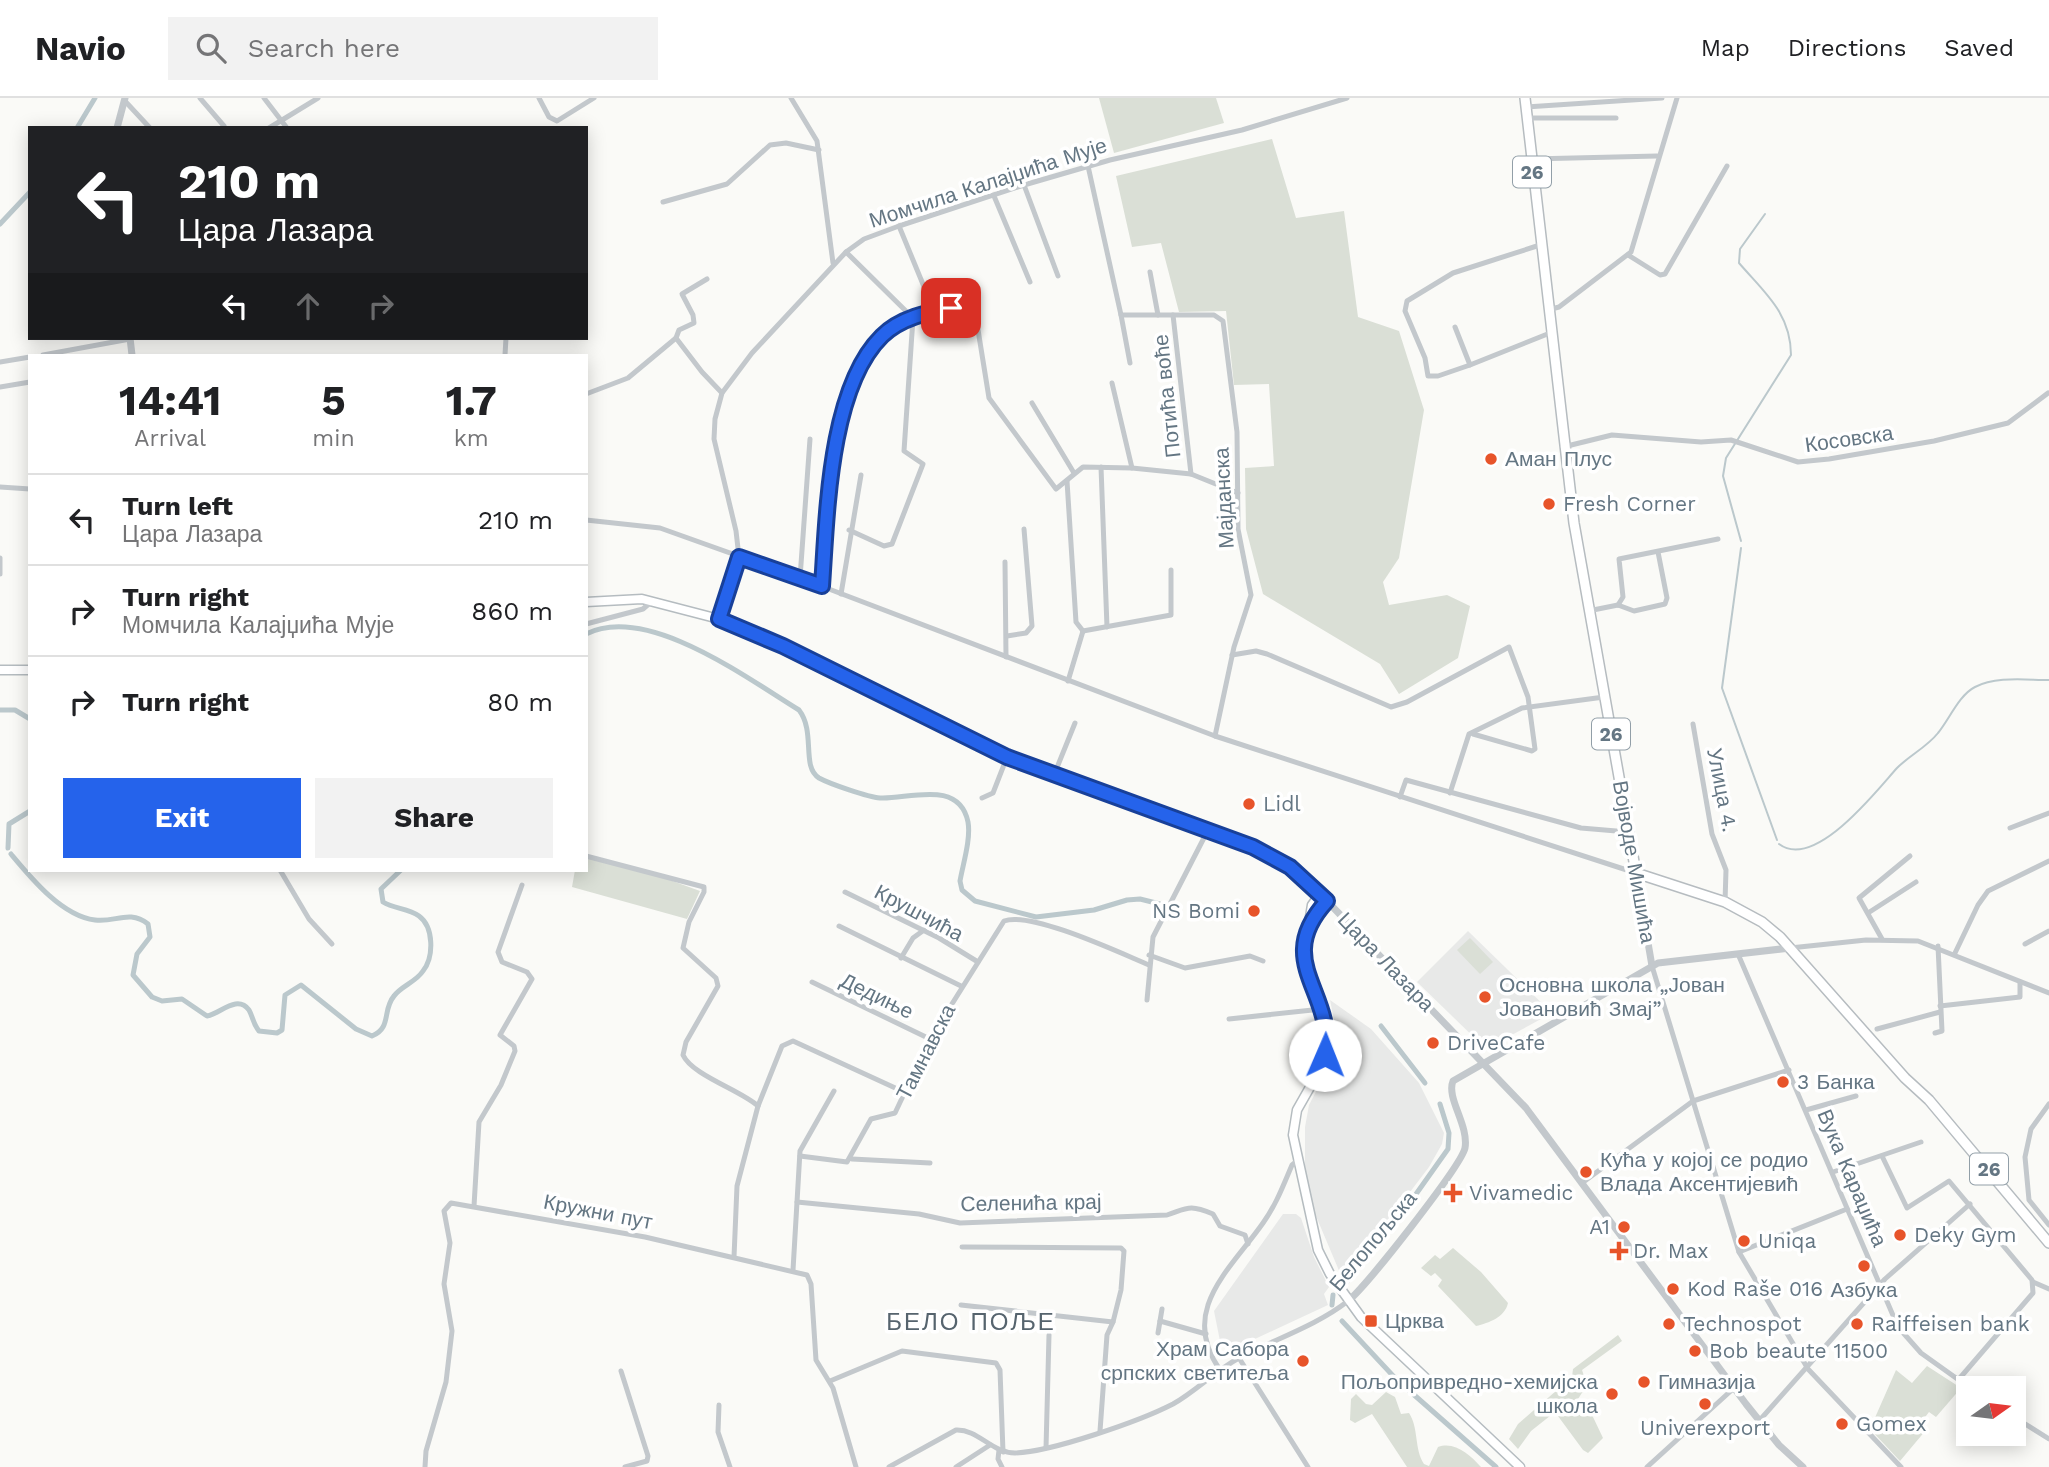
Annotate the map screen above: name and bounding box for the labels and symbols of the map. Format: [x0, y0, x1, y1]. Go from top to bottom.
street label: Момчила Калајџића Мује [866, 132, 1110, 233]
road number: 26 [1513, 156, 1551, 188]
pin [921, 278, 981, 338]
street label: Потића воће [1148, 333, 1185, 459]
street label: Косовска [1803, 420, 1895, 457]
street label: Мајданска [1208, 446, 1239, 549]
place label: Аман Плус [1505, 446, 1612, 471]
marker: Аман Плус [1483, 451, 1499, 467]
place label: Fresh Corner [1563, 491, 1696, 516]
marker: Fresh Corner [1541, 496, 1557, 512]
road number: 26 [1592, 719, 1630, 750]
street label: Улица 4. [1702, 746, 1743, 834]
street label: Војводе Мишића [1608, 779, 1661, 946]
place label: Lidl [1263, 791, 1301, 816]
marker: Lidl [1241, 796, 1257, 812]
street label: Крушчића [871, 879, 968, 947]
place label: NS Bomi [1152, 898, 1240, 923]
marker: NS Bomi [1246, 903, 1262, 919]
street label: Цара Лазара [1333, 907, 1440, 1017]
street label: Дедиње [837, 967, 918, 1024]
place label: Основна школа „Јован Јовановић Змај” [1499, 972, 1725, 1021]
marker: Основна школа „Јован Јовановић Змај” [1477, 989, 1493, 1005]
street label: Тамнавска [891, 999, 960, 1104]
position arrow [1288, 1018, 1362, 1092]
place label: DriveCafe [1447, 1030, 1546, 1055]
marker: DriveCafe [1425, 1035, 1441, 1051]
place label: 3 Банка [1797, 1069, 1875, 1094]
marker: 3 Банка [1775, 1074, 1791, 1090]
street label: Вука Караџића [1812, 1105, 1893, 1251]
place label: Кућа у којој се родио Влада Аксентијевић [1600, 1147, 1808, 1196]
road number: 26 [1970, 1154, 2008, 1184]
marker: Кућа у којој се родио Влада Аксентијевић [1578, 1164, 1594, 1180]
place label: Vivamedic [1469, 1180, 1573, 1205]
marker: Vivamedic [1443, 1183, 1463, 1203]
street label: Белопољска [1324, 1185, 1422, 1296]
street label: Кружни пут [541, 1189, 655, 1234]
street label: Селенића крај [960, 1189, 1102, 1216]
place label: A1 [1589, 1214, 1610, 1239]
marker: A1 [1616, 1219, 1632, 1235]
place label: Deky Gym [1914, 1222, 2017, 1247]
marker: Deky Gym [1892, 1227, 1908, 1243]
place label: Uniqa [1758, 1228, 1817, 1253]
marker: Uniqa [1736, 1233, 1752, 1249]
place label: Dr. Max [1633, 1238, 1709, 1263]
marker: Dr. Max [1611, 1243, 1627, 1259]
marker: Азбука [1856, 1258, 1872, 1274]
place label: Kod Raše 016 [1687, 1276, 1823, 1301]
place label: Азбука [1831, 1277, 1898, 1302]
marker: Kod Raše 016 [1665, 1281, 1681, 1297]
district label: БЕЛО ПОЉЕ [886, 1308, 1056, 1336]
place label: Црква [1385, 1308, 1444, 1333]
place label: Technospot [1683, 1311, 1801, 1336]
place label: Raiffeisen bank [1871, 1311, 2030, 1336]
marker: Црква [1363, 1313, 1379, 1329]
marker: Technospot [1661, 1316, 1677, 1332]
marker: Raiffeisen bank [1849, 1316, 1865, 1332]
place label: Храм Сабора српских светитеља [1101, 1336, 1289, 1385]
place label: Bob beaute 11500 [1709, 1338, 1888, 1363]
marker: Bob beaute 11500 [1687, 1343, 1703, 1359]
marker: Храм Сабора српских светитеља [1295, 1353, 1311, 1369]
place label: Пољопривредно-хемијска школа [1341, 1369, 1598, 1418]
place label: Гимназија [1658, 1369, 1755, 1394]
marker: Гимназија [1636, 1374, 1652, 1390]
north arrow [1956, 1376, 2026, 1446]
marker: Пољопривредно-хемијска школа [1604, 1386, 1620, 1402]
marker: Univerexport [1697, 1396, 1713, 1412]
place label: Gomex [1856, 1411, 1927, 1436]
place label: Univerexport [1640, 1415, 1770, 1440]
marker: Gomex [1834, 1416, 1850, 1432]

